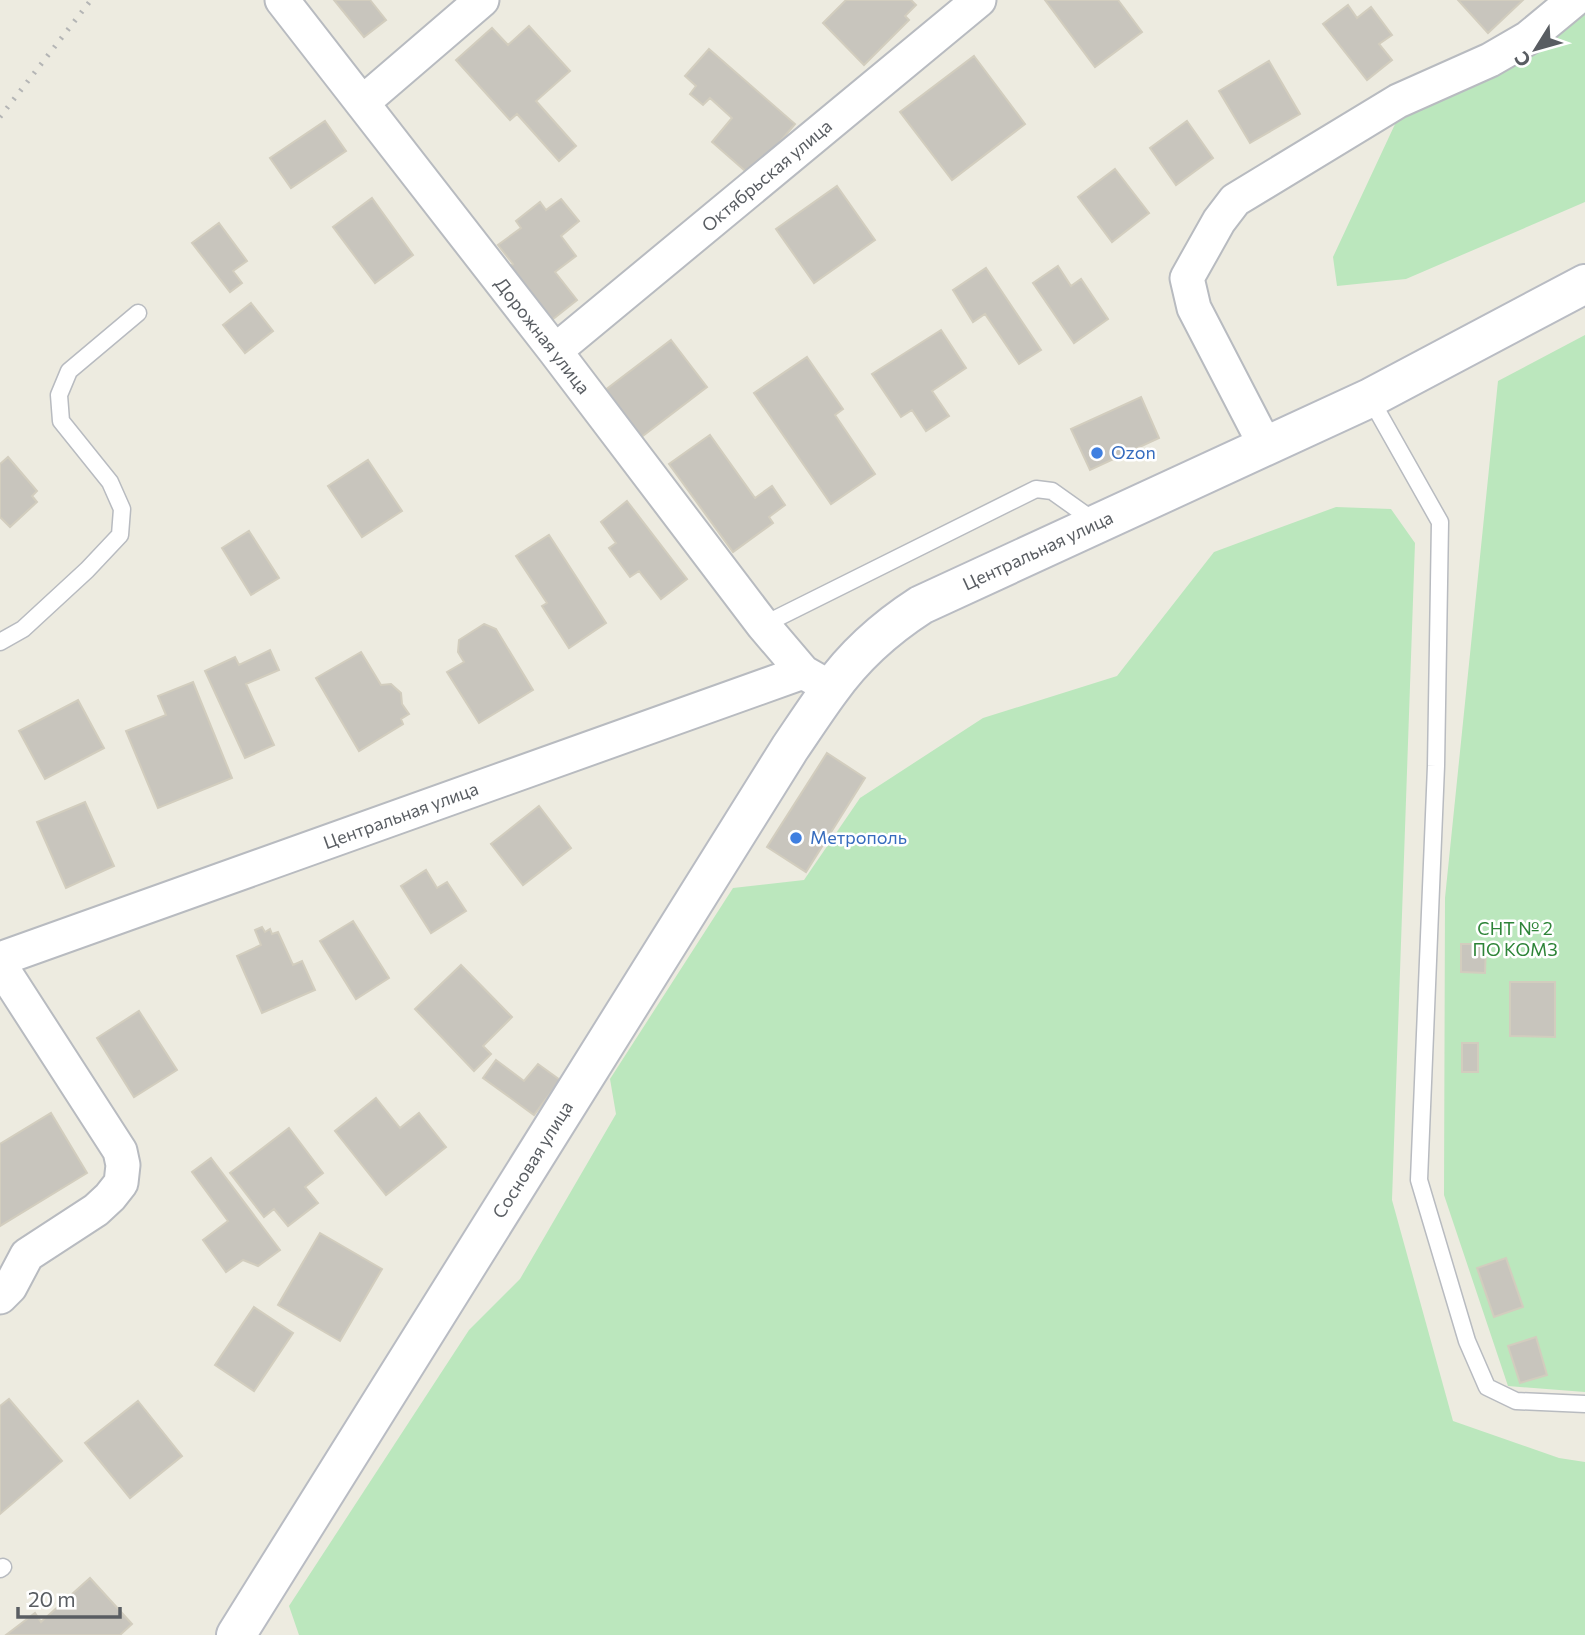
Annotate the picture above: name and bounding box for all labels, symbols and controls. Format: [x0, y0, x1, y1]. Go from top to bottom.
north arrow [1501, 14, 1571, 84]
text: С [1509, 47, 1535, 72]
street label: Октябрьская улица [697, 114, 836, 236]
street label: Дорожная улица [490, 273, 595, 398]
place label: Ozon [1111, 441, 1156, 463]
marker: Ozon [1089, 445, 1105, 461]
street label: Центральная улица [959, 506, 1116, 595]
street label: Центральная улица [320, 777, 481, 853]
place label: Метрополь [810, 826, 907, 848]
marker: Метрополь [788, 830, 804, 846]
park label: СНТ № 2 ПО КОМЗ [1473, 917, 1557, 960]
street label: Сосновая улица [487, 1097, 577, 1222]
scale bar [18, 1576, 119, 1620]
text: 20 m [28, 1586, 76, 1611]

